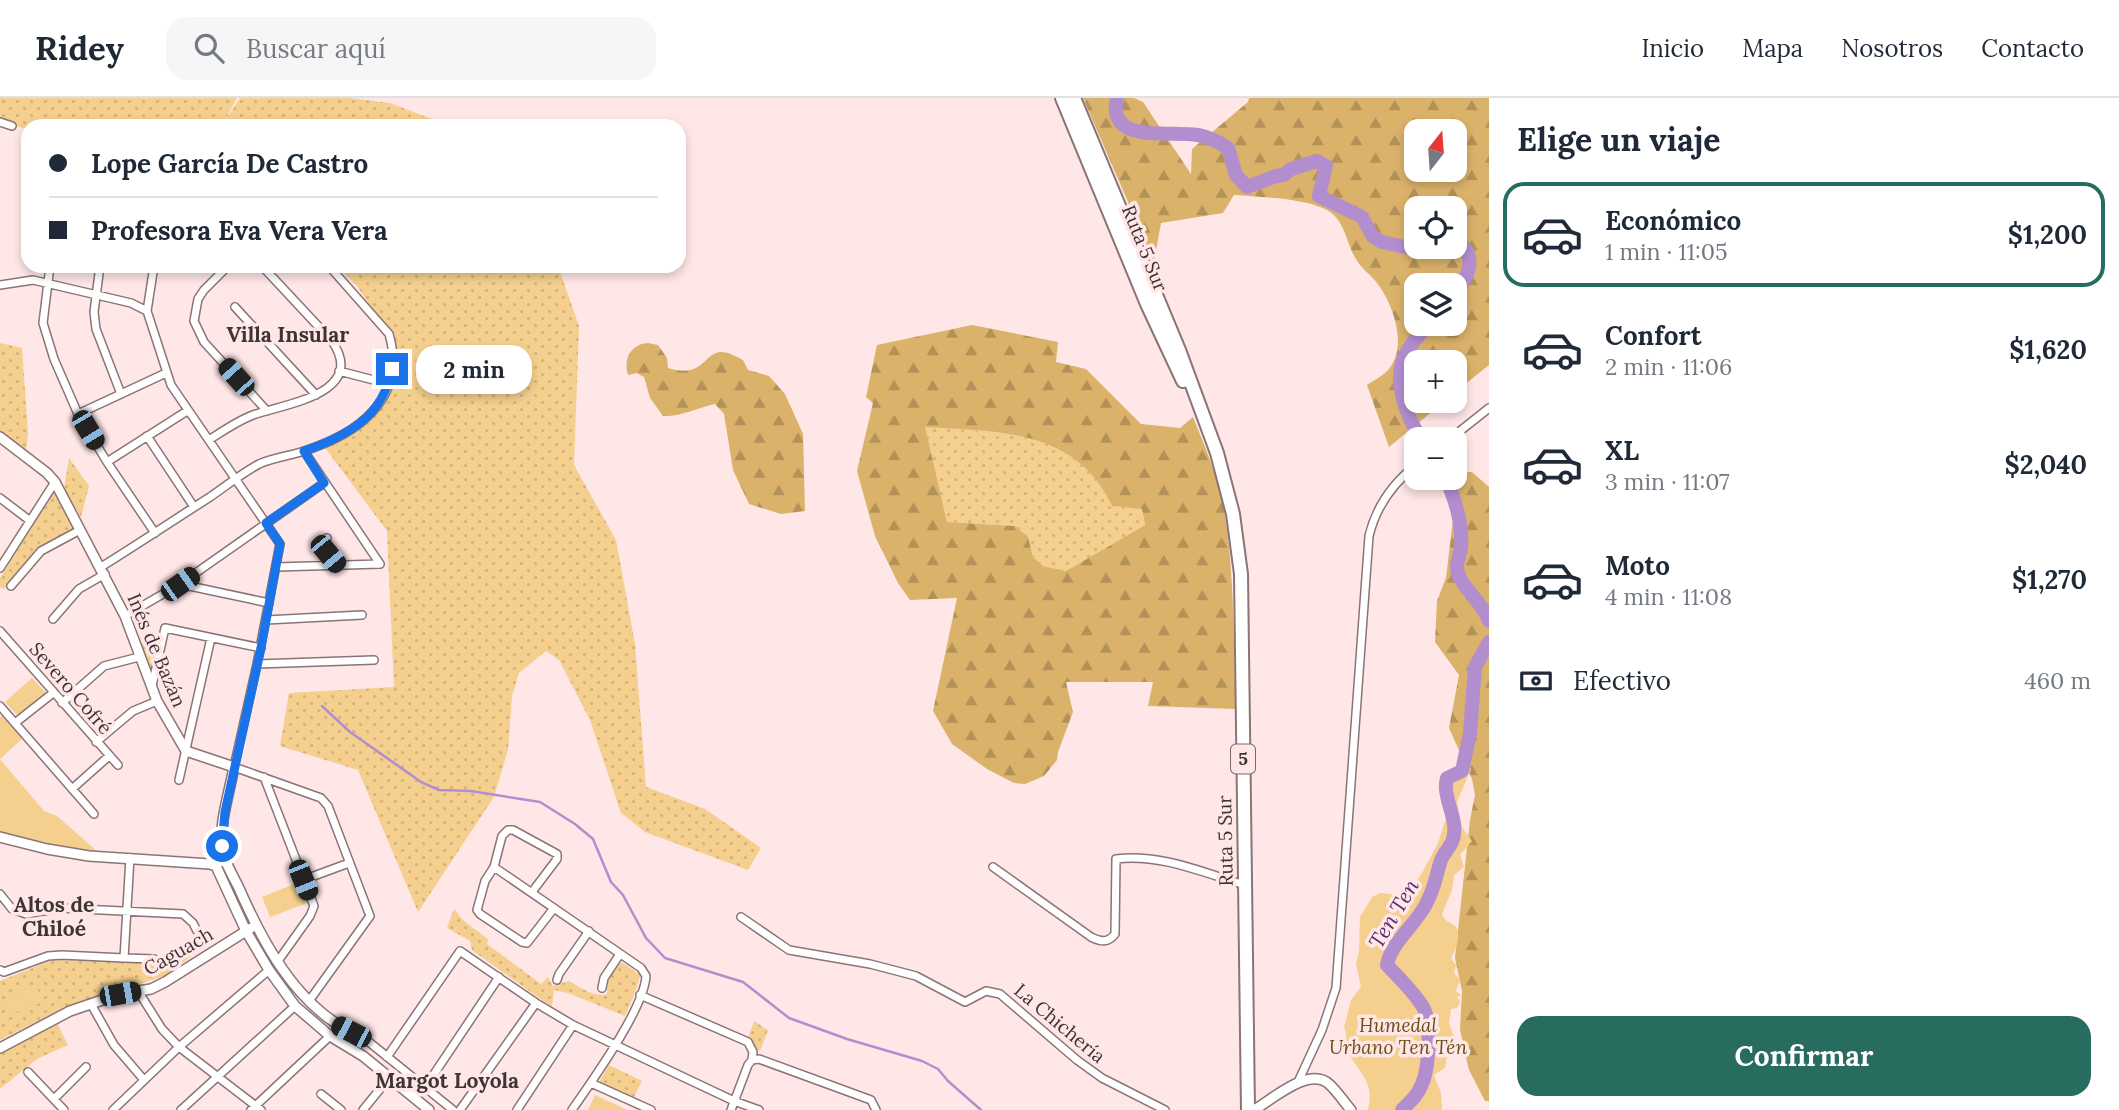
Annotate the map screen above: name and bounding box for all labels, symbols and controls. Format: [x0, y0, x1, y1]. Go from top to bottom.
search box [166, 17, 656, 80]
text: Ridey [35, 27, 124, 69]
icon: search [190, 29, 228, 67]
text: Buscar aquí [246, 32, 386, 65]
text: Inicio [1641, 33, 1704, 64]
text: Mapa [1742, 33, 1803, 64]
text: Nosotros [1841, 33, 1943, 64]
text: Contacto [1981, 33, 2084, 64]
north arrow [1404, 119, 1466, 182]
map controls [1404, 119, 1467, 490]
text: Elige un viaje [1517, 119, 1721, 160]
text: Lope García De Castro [91, 147, 368, 180]
button: locate [1404, 196, 1467, 259]
street label: Ruta 5 Sur [1117, 201, 1173, 295]
icon: car [1521, 203, 1584, 266]
text: Económico [1605, 204, 1741, 237]
text: Profesora Eva Vera Vera [91, 214, 388, 247]
text: $1,200 [2008, 218, 2087, 251]
text: 1 min · 11:05 [1605, 237, 1728, 266]
button: layers [1404, 273, 1467, 336]
icon: car [1521, 318, 1584, 381]
text: Confort [1605, 319, 1702, 352]
district label: Villa Insular [227, 321, 349, 348]
text: $1,620 [2009, 333, 2087, 366]
callout: 2 min [416, 344, 532, 394]
button: + [1404, 350, 1467, 413]
text: 2 min · 11:06 [1605, 352, 1732, 381]
route end [376, 353, 408, 385]
car [215, 354, 258, 400]
text: 2 min [443, 355, 505, 384]
car [69, 407, 108, 453]
button: − [1404, 427, 1467, 490]
icon: car [1521, 433, 1584, 496]
text: XL [1605, 434, 1639, 467]
text: $2,040 [2004, 448, 2087, 481]
text: 3 min · 11:07 [1605, 467, 1730, 496]
car [307, 531, 350, 577]
icon: car [1521, 548, 1584, 611]
text: Moto [1605, 549, 1670, 582]
car [157, 563, 204, 605]
text: $1,270 [2012, 563, 2087, 596]
text: 4 min · 11:08 [1605, 582, 1732, 611]
street label: Inés de Bazán [122, 590, 192, 710]
street label: Severo Cofré [25, 637, 117, 739]
icon: cash [1517, 662, 1555, 700]
text: Efectivo [1573, 664, 1671, 697]
text: 460 m [2024, 666, 2091, 695]
road number: 5 [1231, 744, 1255, 774]
street label: Ruta 5 Sur [1212, 795, 1238, 887]
route start [206, 830, 238, 862]
car [286, 857, 321, 903]
water label: Ten Ten [1362, 874, 1425, 953]
district label: Altos de Chiloé [14, 891, 94, 942]
street label: Caguach [139, 922, 217, 980]
street label: La Chichería [1010, 978, 1111, 1068]
car [98, 980, 143, 1008]
car [328, 1013, 375, 1051]
park label: Humedal Urbano Ten Tén [1329, 1013, 1467, 1059]
button: Confirmar [1517, 1016, 2091, 1096]
district label: Margot Loyola [375, 1067, 519, 1094]

